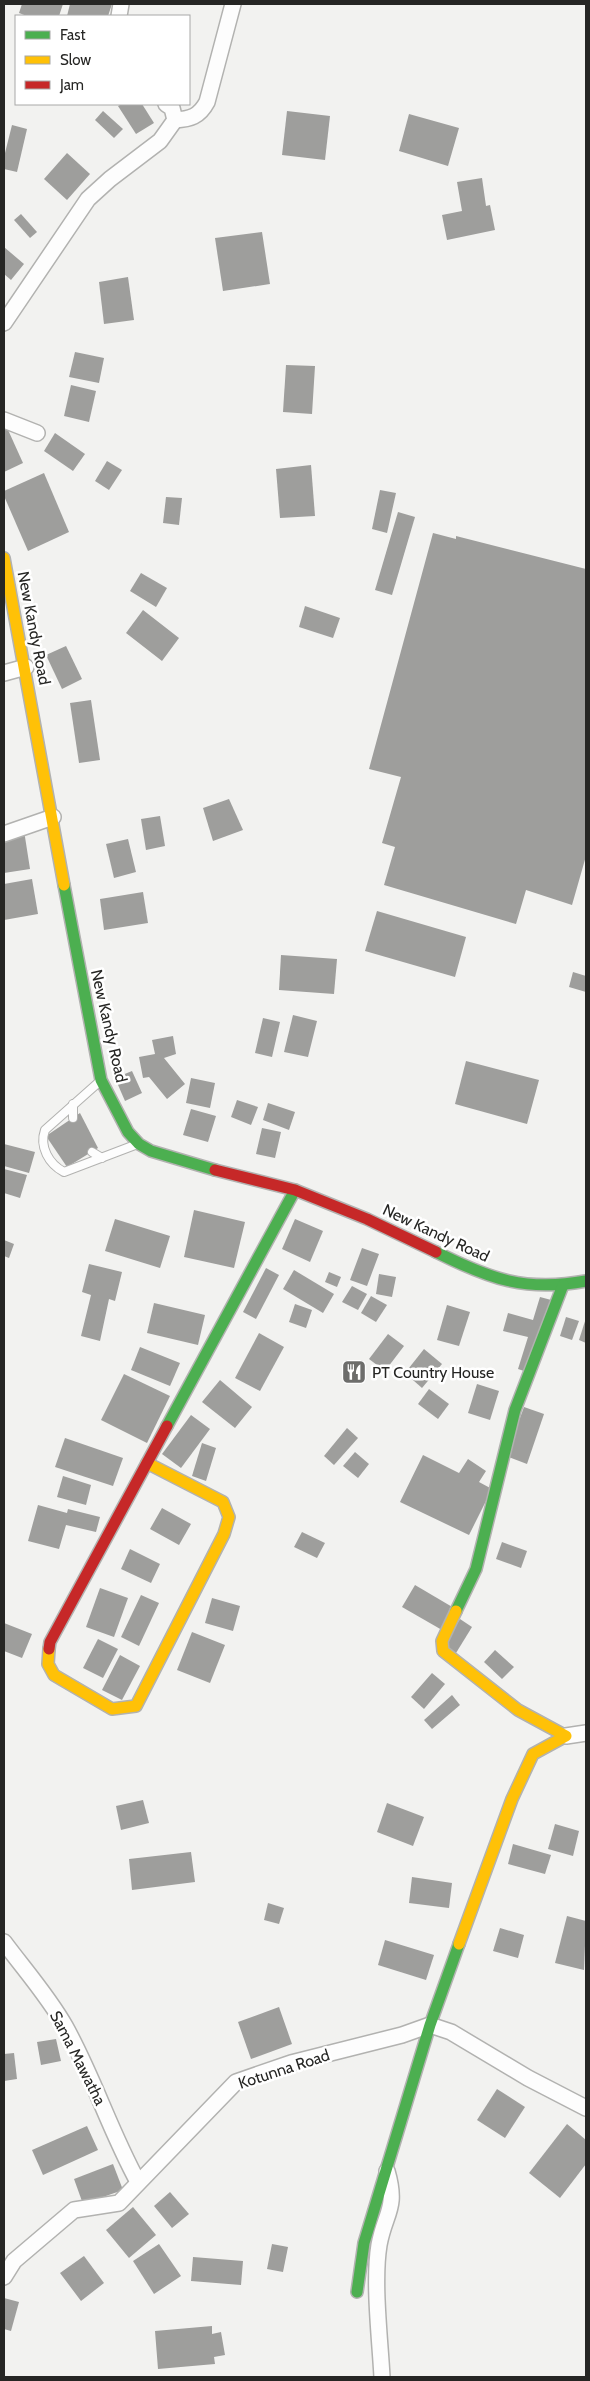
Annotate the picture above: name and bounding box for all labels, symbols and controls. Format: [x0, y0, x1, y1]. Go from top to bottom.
legend [15, 15, 190, 105]
text: Fast [60, 26, 85, 44]
text: Slow [60, 51, 91, 69]
text: Jam [59, 76, 84, 94]
street label: New Kandy Road [14, 570, 54, 686]
street label: New Kandy Road [87, 968, 131, 1084]
street label: New Kandy Road [380, 1200, 492, 1266]
restaurant icon: PT Country House [341, 1359, 367, 1385]
place label: PT Country House [372, 1363, 494, 1382]
street label: Sama Mawatha [46, 2008, 110, 2109]
street label: Kotunna Road [236, 2045, 332, 2093]

